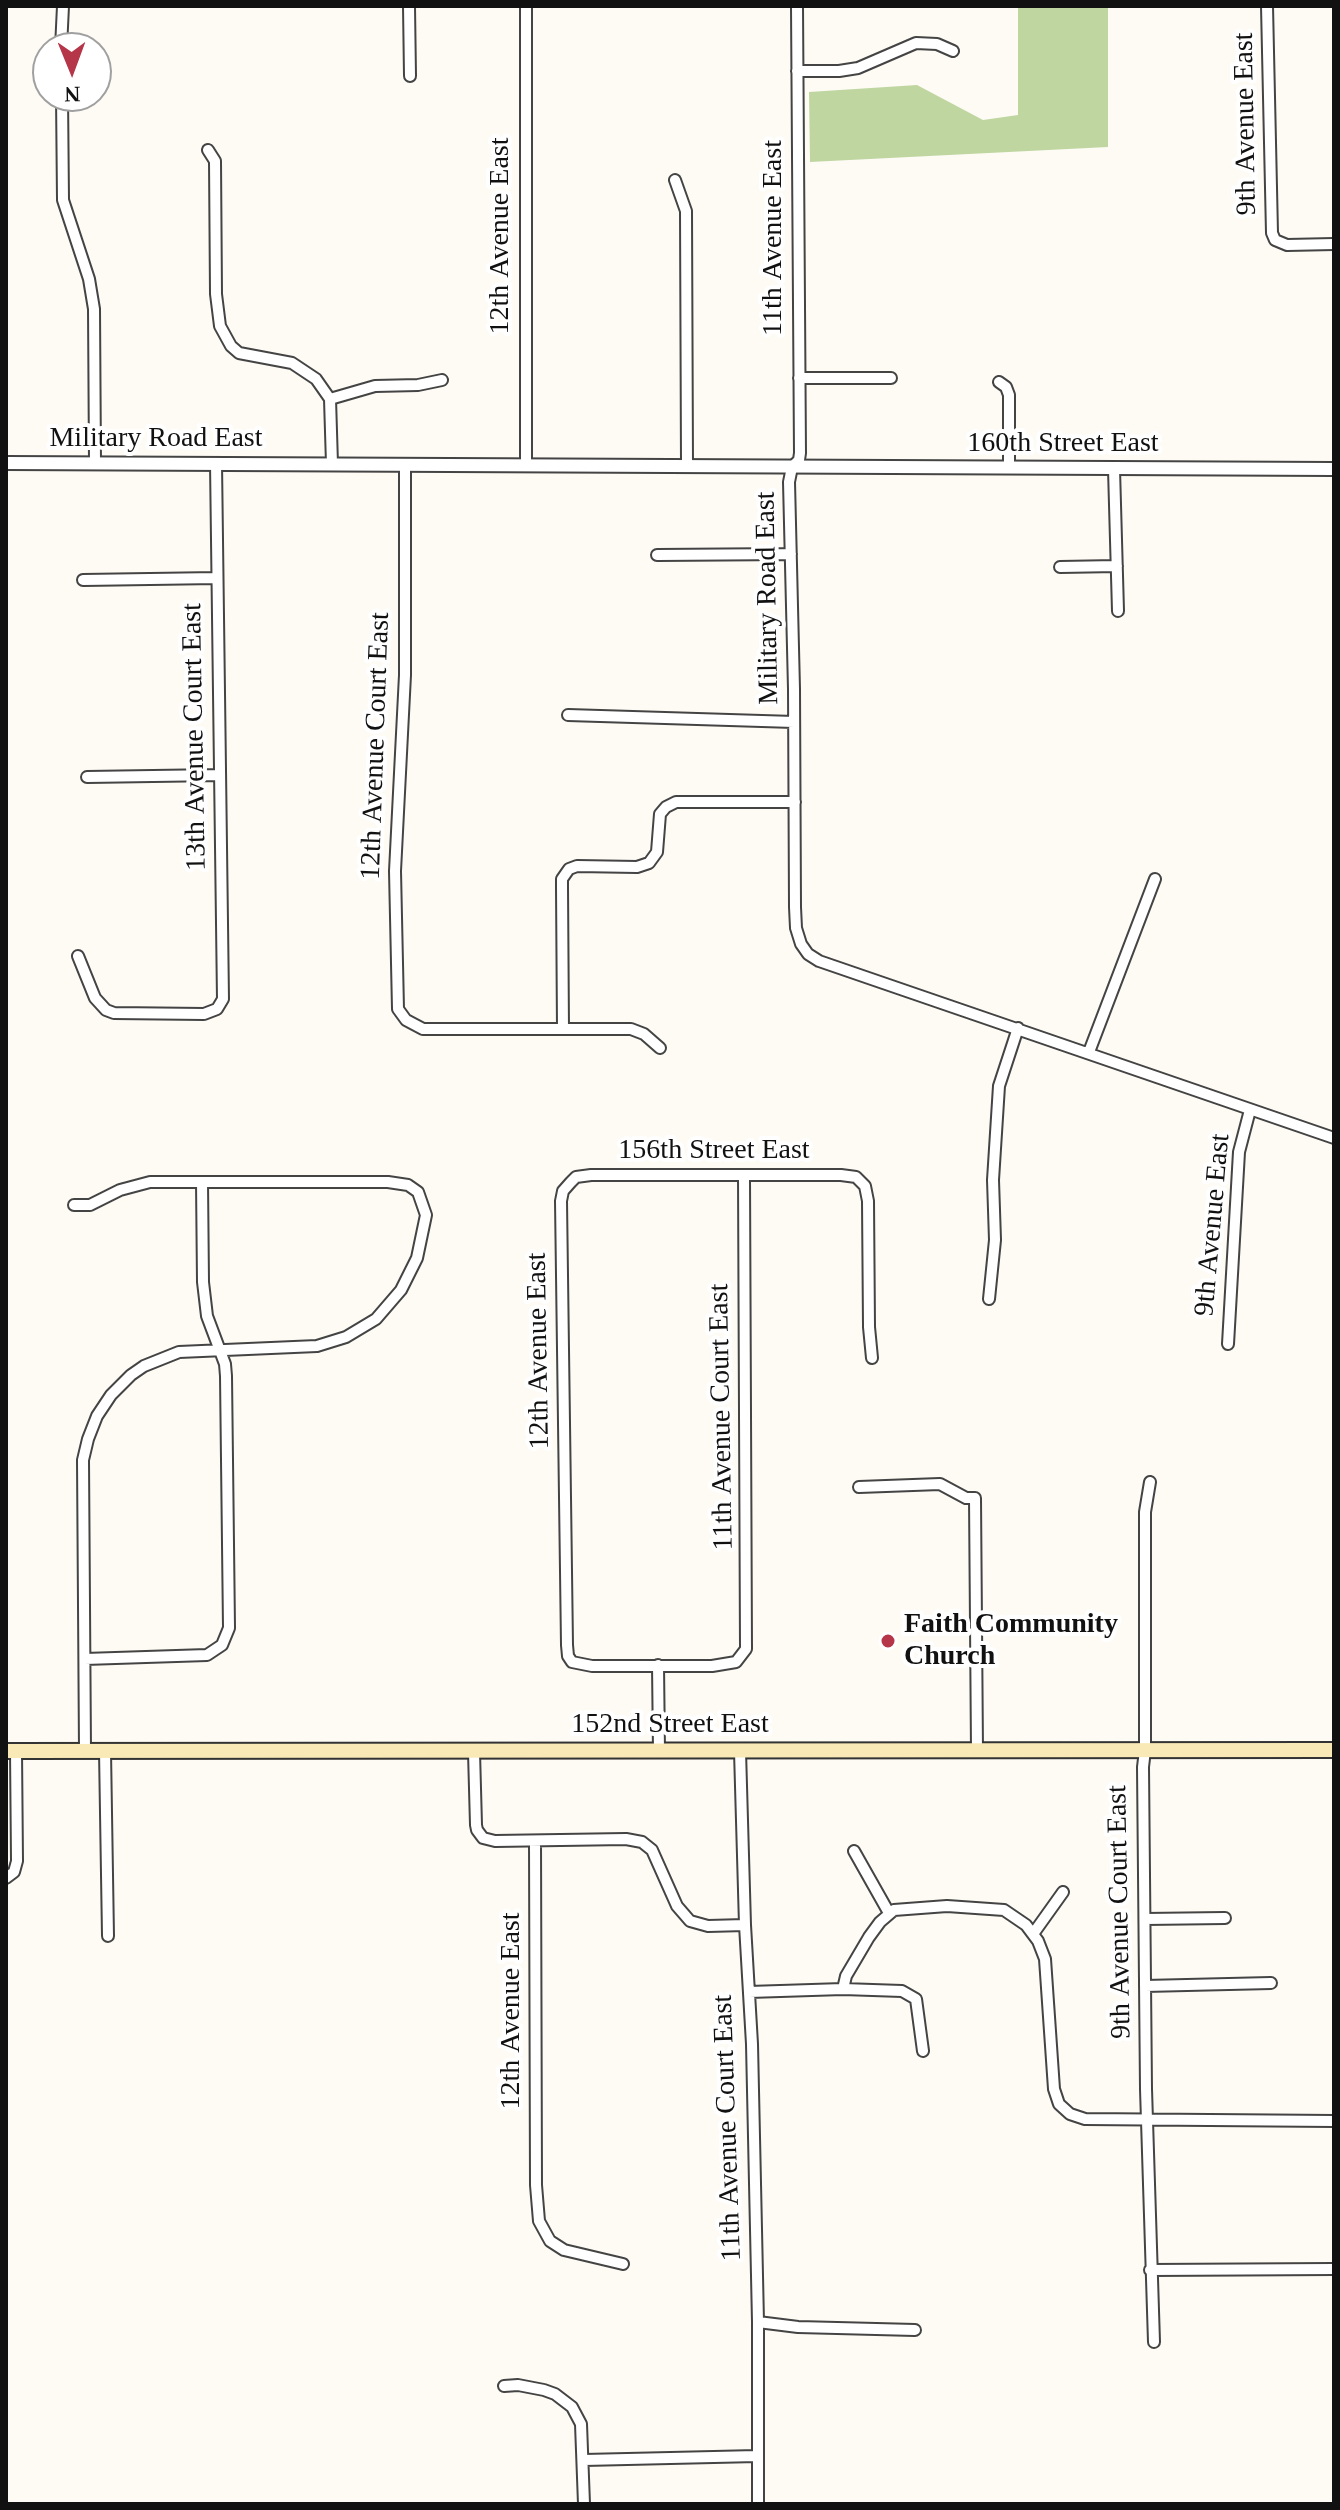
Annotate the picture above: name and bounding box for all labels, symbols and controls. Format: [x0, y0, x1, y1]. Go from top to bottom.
north arrow [32, 32, 112, 112]
street label: 9th Avenue East [1228, 32, 1264, 216]
text: N [64, 82, 81, 107]
street label: 12th Avenue East [484, 138, 518, 334]
street label: 11th Avenue East [757, 140, 791, 336]
street label: Military Road East [49, 422, 263, 456]
street label: 160th Street East [967, 427, 1159, 461]
street label: Military Road East [749, 491, 787, 705]
street label: 13th Avenue Court East [176, 603, 214, 871]
street label: 12th Avenue Court East [355, 612, 397, 880]
street label: 9th Avenue East [1188, 1132, 1238, 1318]
street label: 156th Street East [618, 1134, 810, 1168]
street label: 12th Avenue East [520, 1252, 558, 1450]
street label: 11th Avenue Court East [703, 1283, 741, 1551]
place label: Faith Community Church [904, 1608, 1118, 1674]
marker: Faith Community Church [879, 1632, 897, 1650]
street label: 152nd Street East [571, 1708, 769, 1742]
street label: 9th Avenue Court East [1101, 1785, 1139, 2039]
street label: 12th Avenue East [495, 1913, 529, 2109]
street label: 11th Avenue Court East [707, 1994, 749, 2262]

